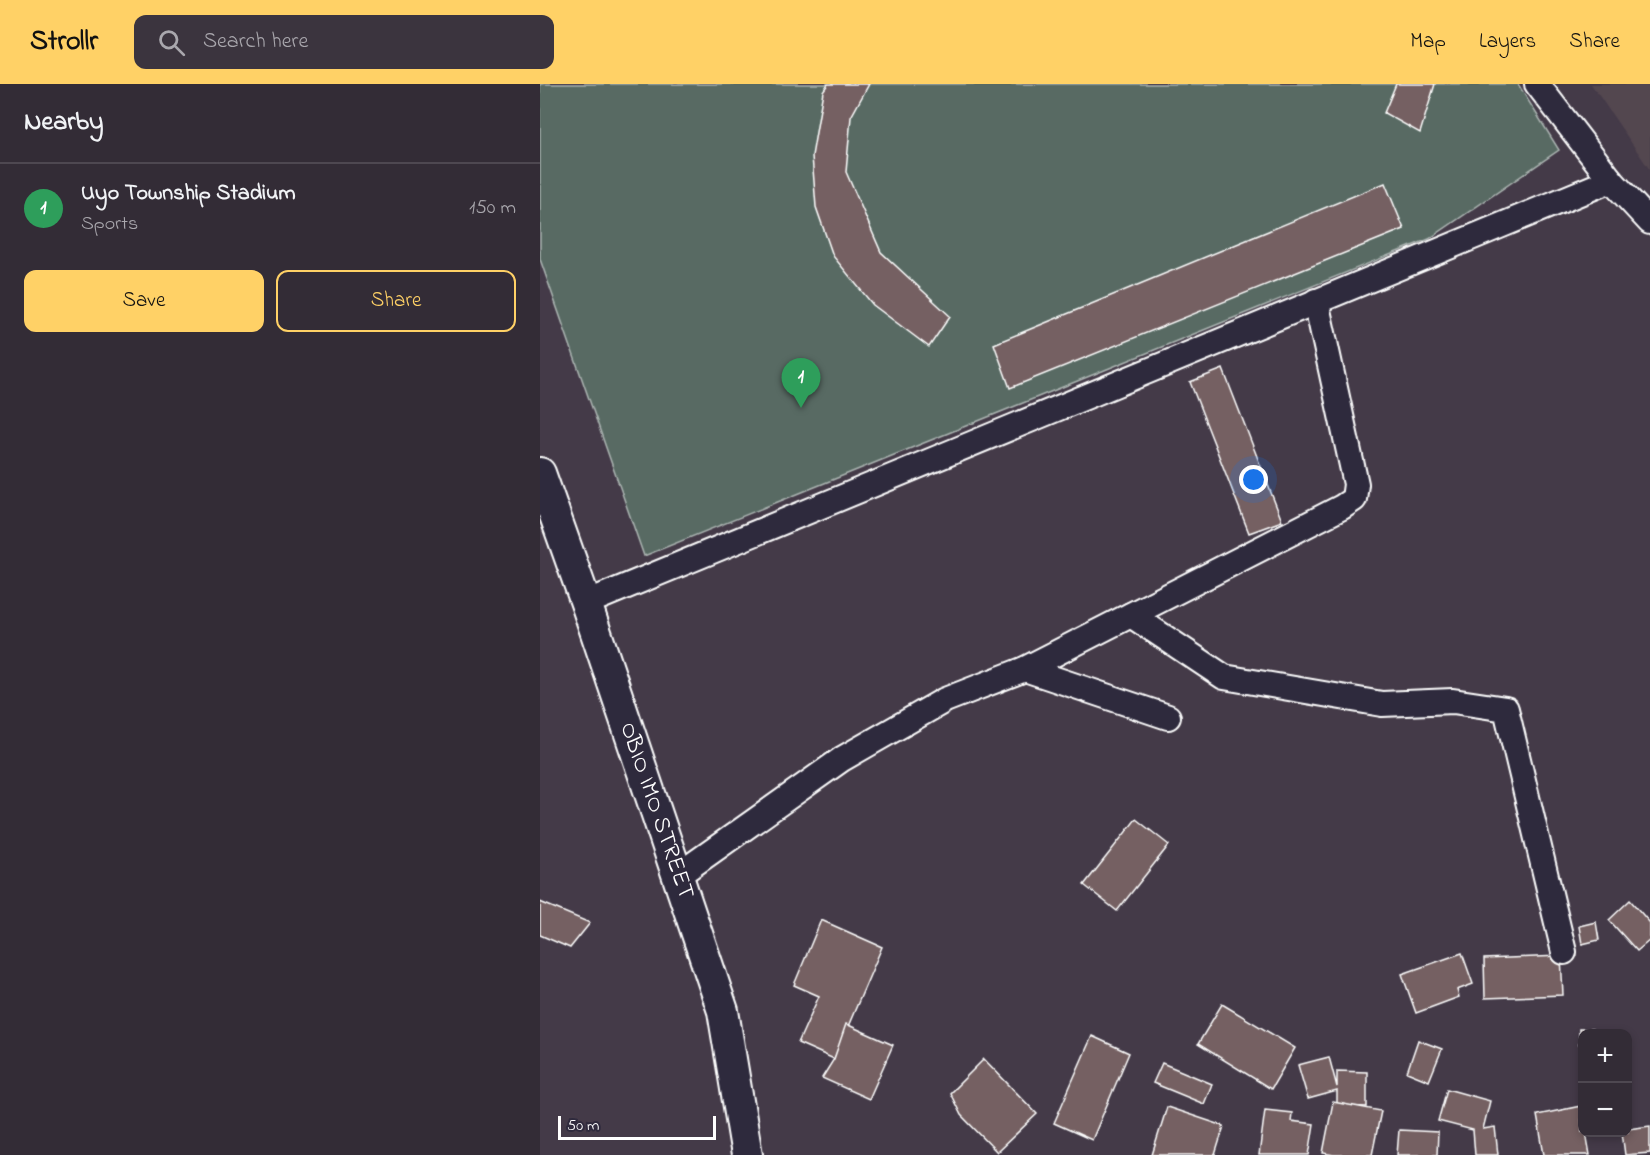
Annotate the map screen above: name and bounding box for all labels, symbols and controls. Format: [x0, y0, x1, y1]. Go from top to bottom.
search box [134, 15, 554, 69]
text: Strollr [30, 22, 98, 63]
icon: search [155, 26, 188, 59]
text: Search here [203, 26, 308, 58]
text: Map [1410, 27, 1446, 57]
text: Layers [1479, 27, 1536, 57]
text: Share [1569, 27, 1620, 57]
text: Nearby [24, 104, 103, 142]
text: Uyo Township Stadium [81, 178, 296, 210]
text: 1 [40, 194, 47, 223]
text: 150 m [469, 194, 516, 223]
text: Sports [81, 210, 138, 239]
button: Save [24, 270, 264, 332]
button: Share [276, 270, 516, 332]
pin: 1 [782, 358, 820, 408]
your location [1239, 465, 1268, 494]
street label: OBIO IMO STREET [609, 718, 703, 904]
map controls [1578, 1029, 1632, 1137]
button: + [1578, 1029, 1632, 1083]
button: − [1578, 1083, 1632, 1137]
scale bar [558, 1113, 716, 1140]
text: 50 m [567, 1114, 599, 1138]

